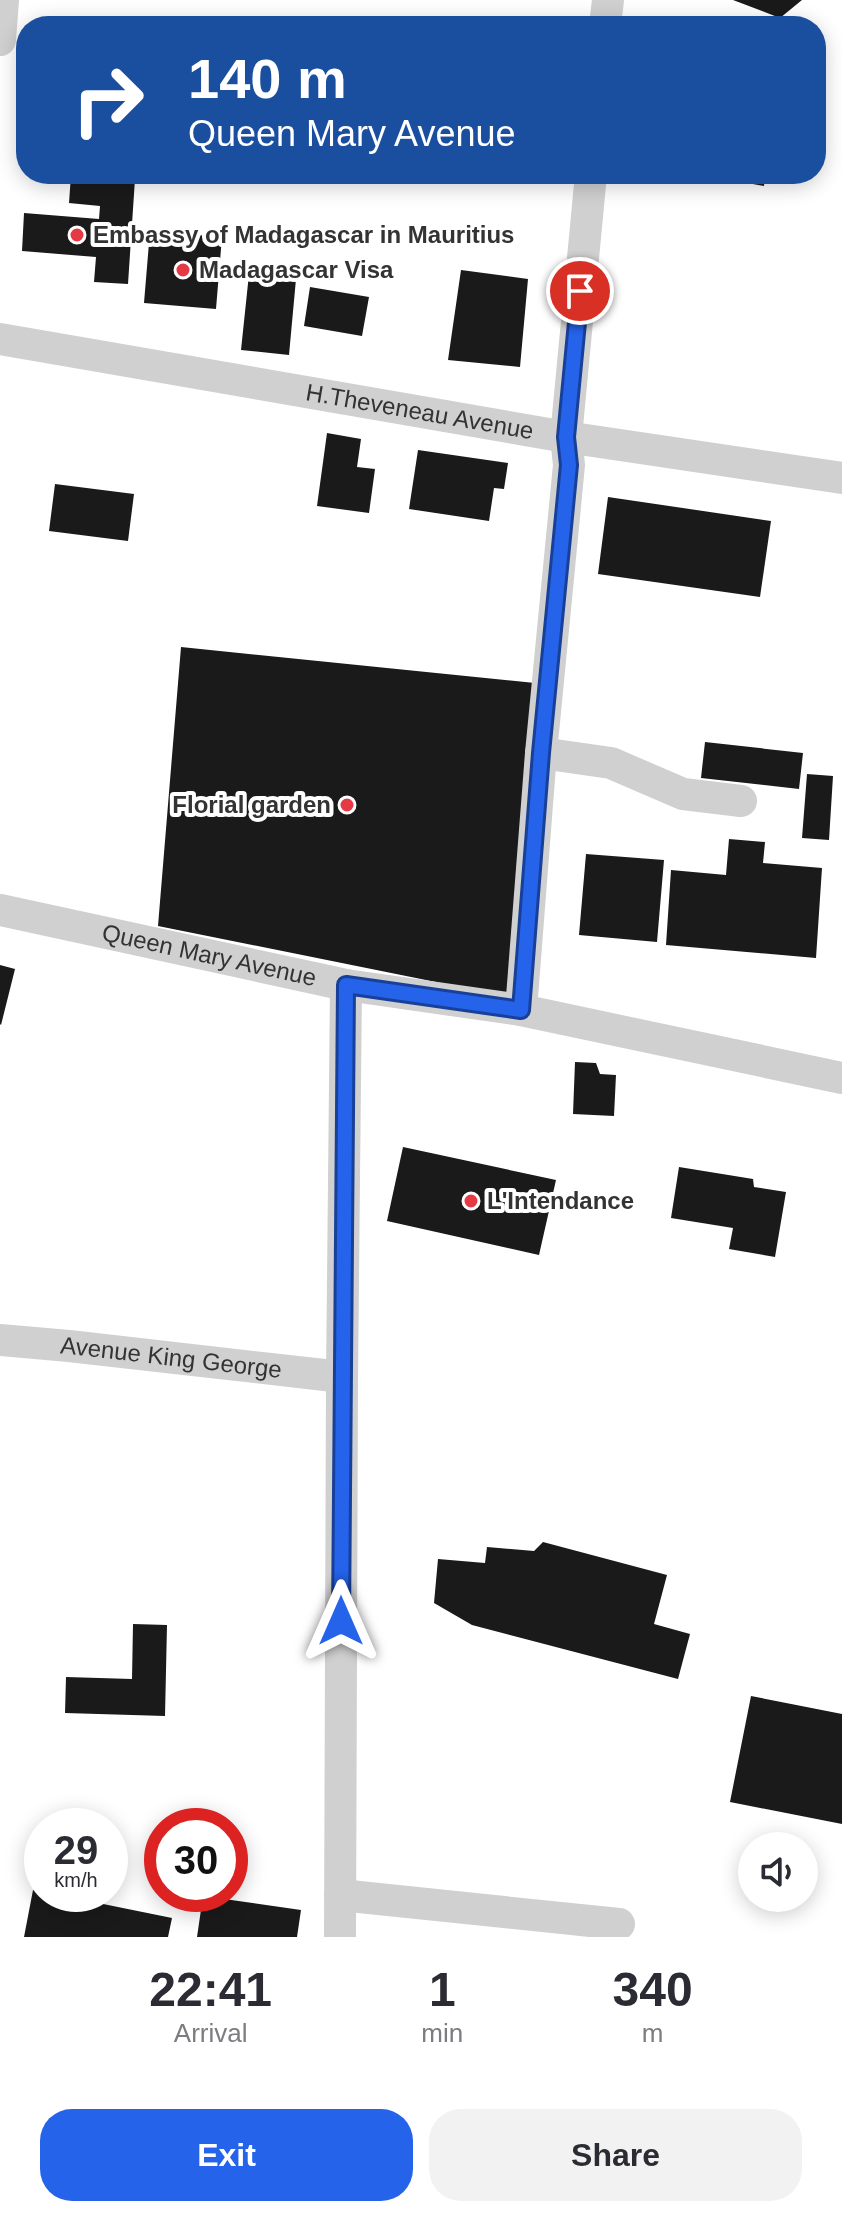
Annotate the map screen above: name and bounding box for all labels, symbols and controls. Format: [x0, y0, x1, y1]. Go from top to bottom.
text: 140 m [188, 47, 347, 110]
icon: right [56, 48, 160, 152]
text: Queen Mary Avenue [188, 113, 516, 154]
place label: Embassy of Madagascar in Mauritius [93, 221, 514, 248]
marker: Embassy of Madagascar in Mauritius [68, 226, 86, 244]
place label: Madagascar Visa [199, 256, 394, 283]
pin [546, 257, 614, 325]
marker: Madagascar Visa [174, 261, 192, 279]
icon: arrive [558, 269, 602, 313]
street label: H.Theveneau Avenue [304, 378, 536, 444]
place label: Florial garden [172, 791, 331, 818]
marker: Florial garden [338, 796, 356, 814]
street label: Queen Mary Avenue [100, 919, 319, 991]
place label: L'Intendance [487, 1187, 634, 1214]
marker: L'Intendance [462, 1192, 480, 1210]
street label: Avenue King George [59, 1331, 283, 1383]
position arrow [299, 1579, 383, 1663]
speed limit sign: 30 [144, 1808, 248, 1912]
text: 29 [54, 1828, 98, 1872]
map controls [738, 1832, 818, 1912]
button: sound [738, 1832, 818, 1912]
text: km/h [54, 1869, 98, 1891]
text: 22:41 [149, 1963, 272, 2016]
text: 1 [429, 1963, 456, 2016]
text: 340 [613, 1963, 693, 2016]
text: Arrival [174, 2018, 248, 2048]
text: min [421, 2018, 463, 2048]
text: m [642, 2018, 663, 2048]
button: Exit [40, 2109, 413, 2201]
button: Share [429, 2109, 802, 2201]

